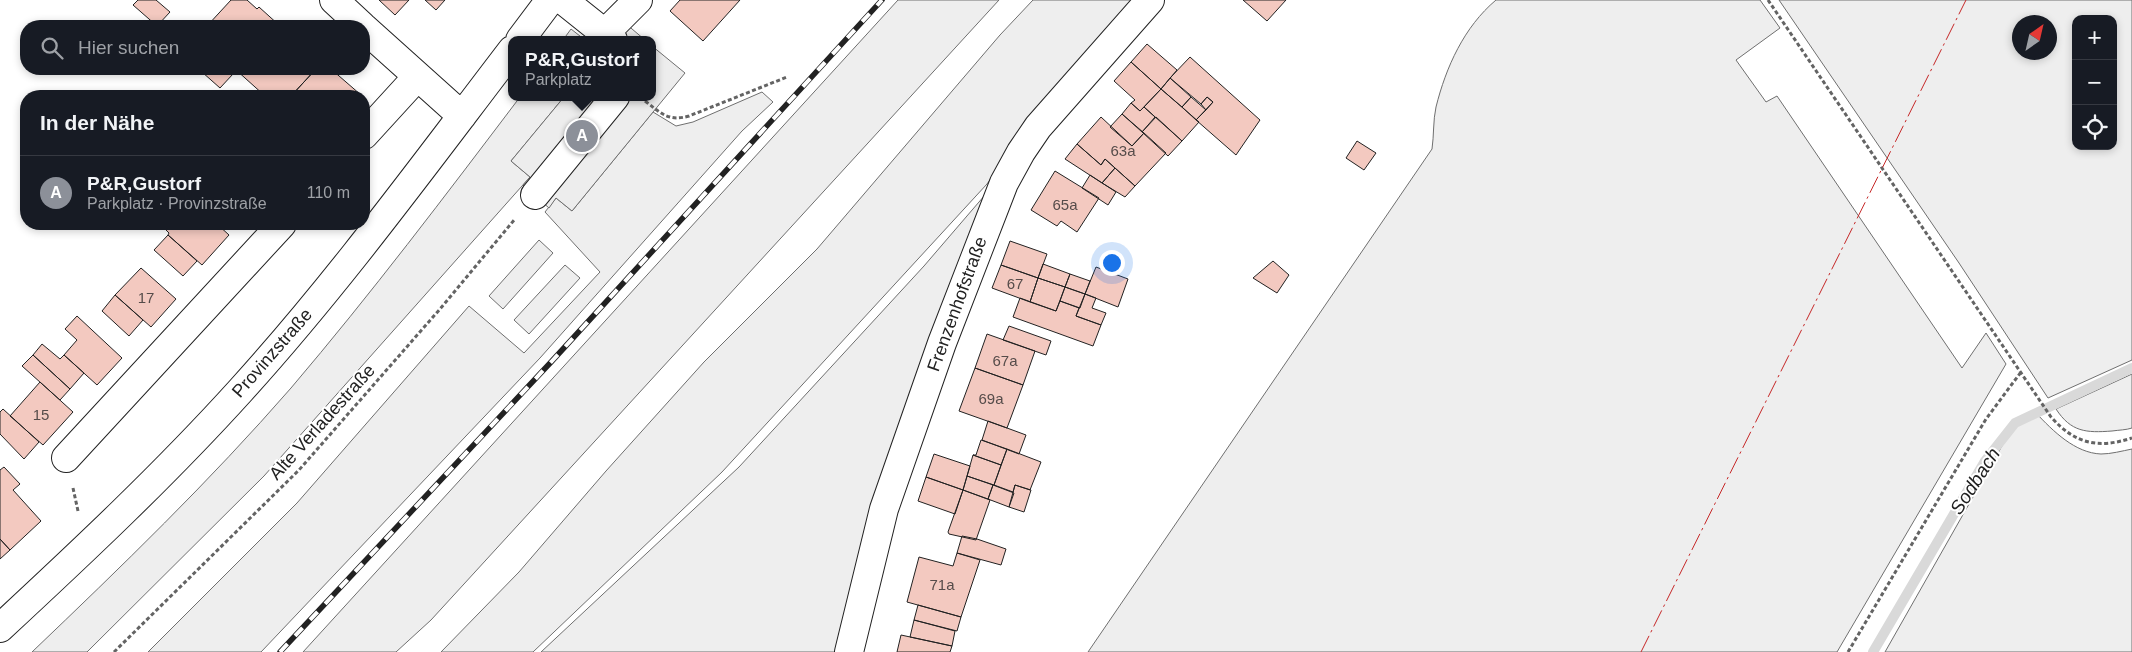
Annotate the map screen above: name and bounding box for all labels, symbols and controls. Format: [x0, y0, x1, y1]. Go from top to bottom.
north arrow [2012, 15, 2057, 60]
map controls [2072, 15, 2117, 150]
button: + [2072, 15, 2117, 60]
search box [20, 20, 370, 75]
icon: search [38, 34, 66, 62]
popup [508, 36, 656, 101]
text: Hier suchen [78, 37, 179, 58]
text: P&R,Gustorf [525, 49, 639, 70]
button: − [2072, 60, 2117, 105]
text: Parkplatz [525, 71, 592, 88]
button: locate [2072, 105, 2117, 150]
text: In der Nähe [40, 111, 154, 134]
pin: A [566, 117, 598, 155]
house number: 63a [1110, 142, 1136, 159]
text: P&R,Gustorf [87, 173, 201, 194]
text: A [50, 184, 62, 201]
text: 110 m [307, 184, 350, 201]
text: Parkplatz · Provinzstraße [87, 195, 267, 212]
house number: 65a [1052, 196, 1078, 213]
street label: Frenzenhofstraße [923, 234, 991, 374]
your location [1099, 250, 1125, 276]
house number: 67 [1007, 275, 1023, 292]
house number: 17 [138, 289, 154, 306]
street label: Provinzstraße [228, 305, 316, 401]
house number: 67a [992, 352, 1018, 369]
street label: Alte Verladestraße [265, 360, 379, 484]
house number: 69a [978, 390, 1004, 407]
house number: 15 [33, 406, 49, 423]
water label: Sodbach [1946, 444, 2004, 518]
house number: 71a [929, 576, 955, 593]

